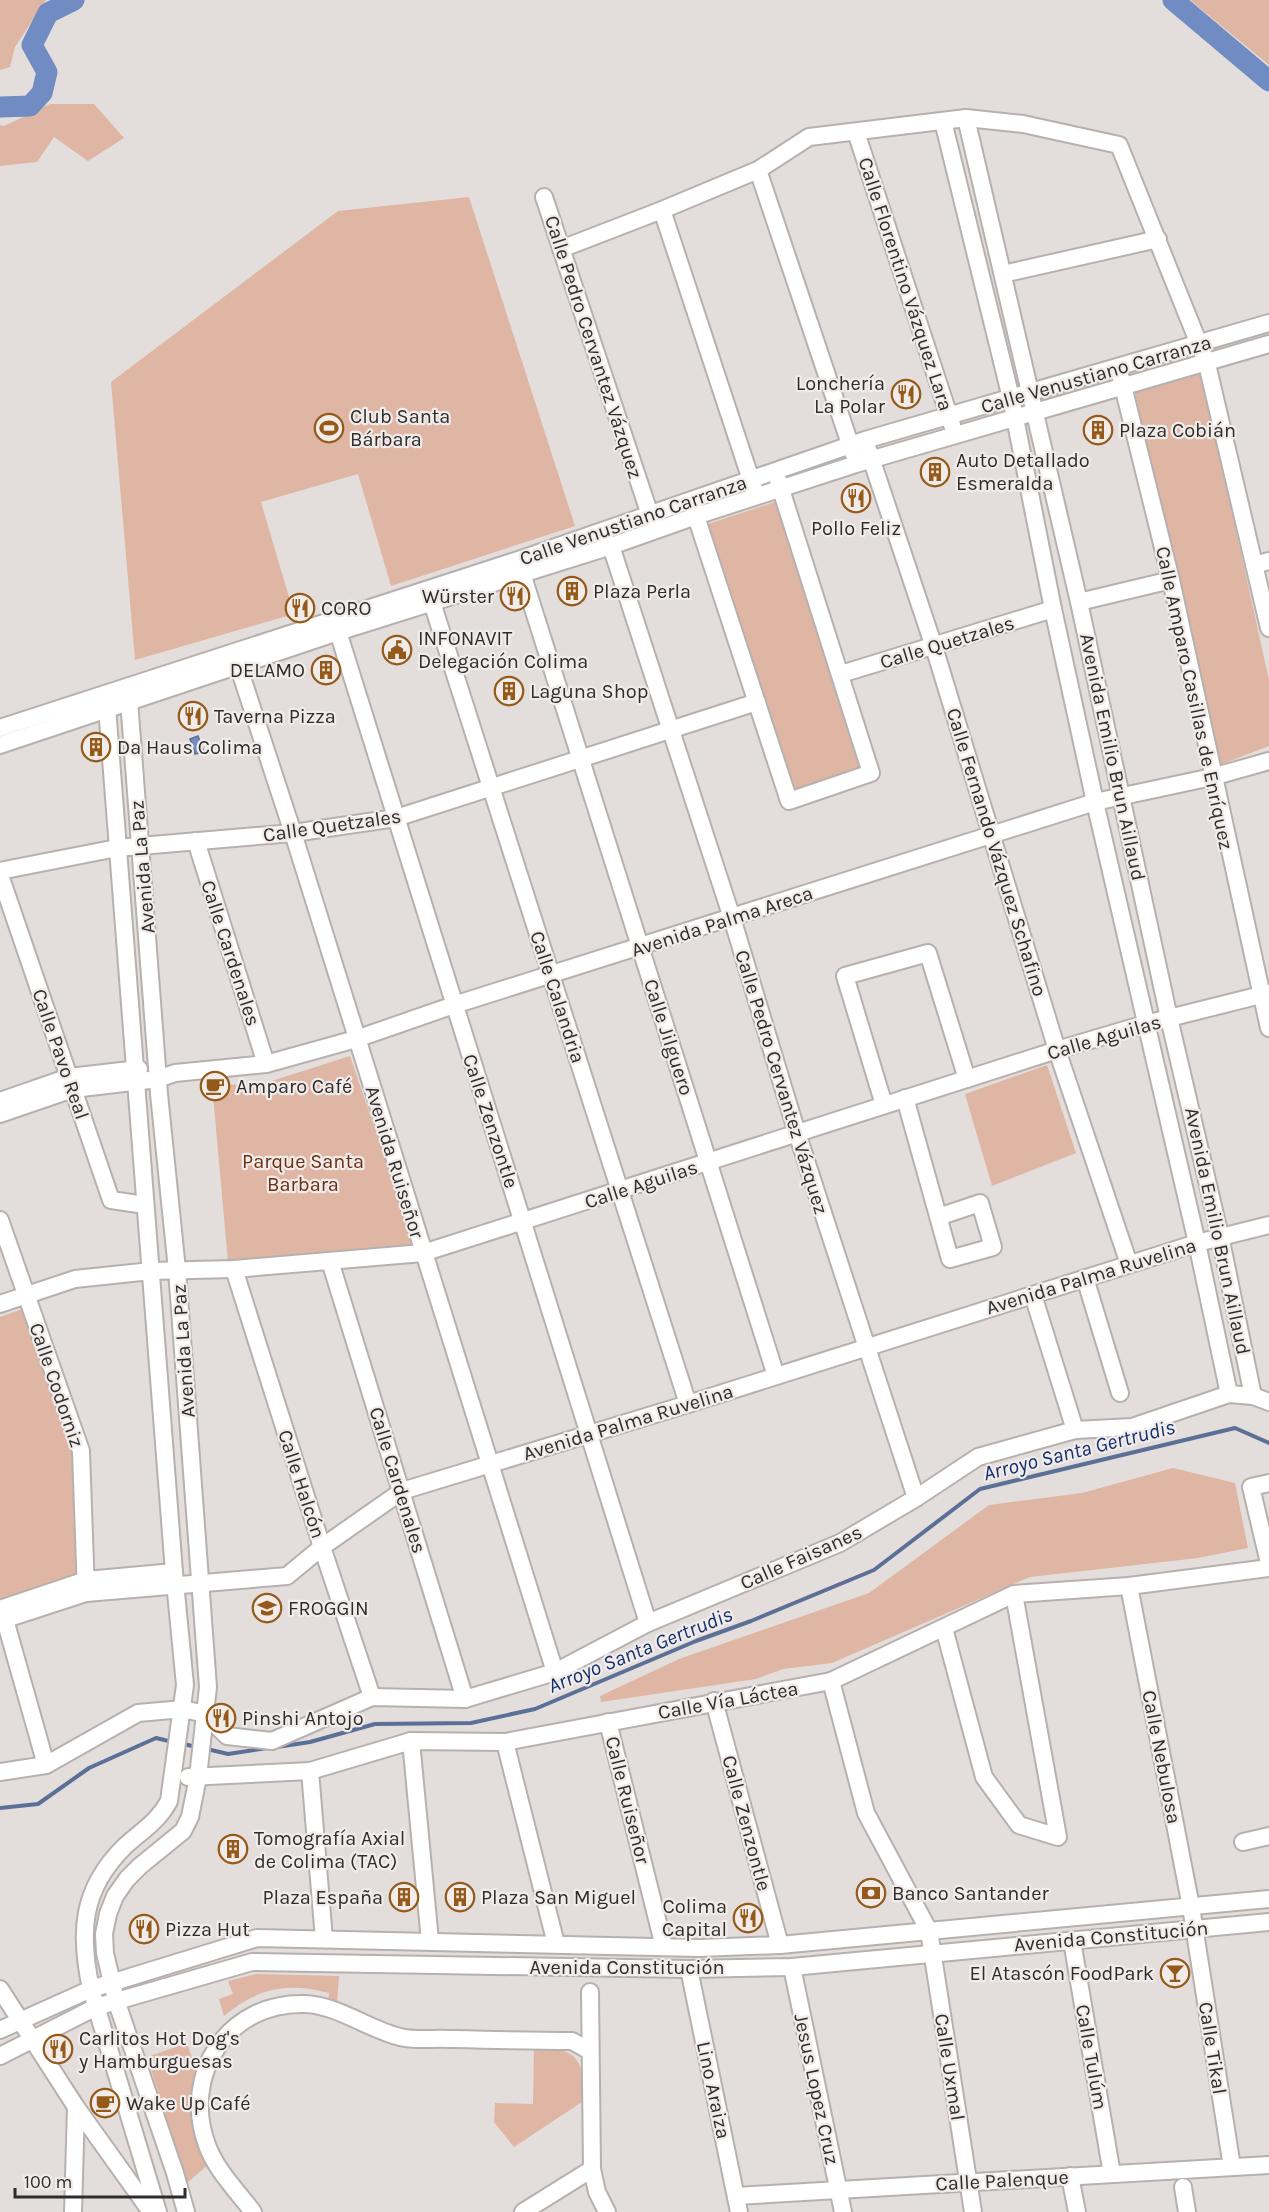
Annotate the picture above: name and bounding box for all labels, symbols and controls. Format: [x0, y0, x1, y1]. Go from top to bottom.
street label: Calle Florentino Vázquez Lara [854, 154, 957, 414]
street label: Calle Pedro Cervantez Vázquez [540, 213, 647, 482]
street label: Calle Venustiano Carranza [978, 331, 1214, 418]
place label: Lonchería La Polar [796, 372, 886, 418]
restaurant icon: Lonchería La Polar [890, 378, 922, 410]
place label: Club Santa Bárbara [350, 405, 450, 451]
sports icon: Club Santa Bárbara [313, 412, 345, 444]
building icon: Plaza Cobián [1082, 414, 1114, 446]
place label: Plaza Cobián [1119, 419, 1236, 442]
place label: Auto Detallado Esmeralda [956, 449, 1090, 495]
building icon: Auto Detallado Esmeralda [919, 456, 951, 488]
street label: Calle Venustiano Carranza [517, 471, 750, 570]
restaurant icon: Pollo Feliz [840, 482, 872, 514]
place label: Pollo Feliz [811, 517, 901, 540]
street label: Calle Amparo Casillas de Enríquez [1151, 544, 1238, 852]
building icon: Plaza Perla [556, 575, 588, 607]
restaurant icon: Würster [499, 580, 531, 612]
place label: Plaza Perla [593, 580, 691, 603]
place label: Würster [422, 585, 495, 608]
restaurant icon: CORO [284, 592, 316, 624]
place label: CORO [321, 597, 371, 620]
street label: Calle Quetzales [877, 611, 1017, 674]
place label: INFONAVIT Delegación Colima [418, 627, 588, 673]
street label: Avenida Emilio Brun Aillaud [1075, 631, 1150, 883]
public building icon: INFONAVIT Delegación Colima [381, 634, 413, 666]
building icon: DELAMO [310, 654, 342, 686]
place label: DELAMO [230, 659, 305, 682]
building icon: Laguna Shop [493, 675, 525, 707]
place label: Laguna Shop [530, 680, 648, 703]
restaurant icon: Taverna Pizza [177, 700, 209, 732]
place label: Taverna Pizza [214, 705, 336, 728]
street label: Calle Fernando Vázquez Schafino [942, 705, 1051, 999]
building icon: Da Haus Colima [80, 731, 112, 763]
place label: Da Haus Colima [117, 736, 262, 759]
street label: Avenida La Paz [125, 799, 160, 935]
street label: Calle Quetzales [261, 804, 403, 847]
street label: Calle Cardenales [196, 878, 265, 1029]
street label: Avenida Palma Areca [628, 881, 816, 962]
street label: Calle Calandria [525, 928, 590, 1066]
street label: Calle Pedro Cervantez Vázquez [730, 947, 833, 1217]
street label: Calle Jilguero [639, 976, 698, 1098]
street label: Calle Pavo Real [27, 986, 94, 1122]
street label: Calle Aguilas [1045, 1010, 1164, 1065]
street label: Calle Zenzontle [458, 1051, 523, 1191]
cafe icon: Amparo Café [199, 1070, 231, 1102]
place label: Amparo Café [236, 1075, 352, 1098]
street label: Avenida Ruiseñor [360, 1083, 429, 1242]
street label: Avenida Emilio Brun Aillaud [1180, 1105, 1255, 1357]
park label: Parque Santa Barbara [242, 1150, 364, 1196]
street label: Calle Aguilas [582, 1155, 701, 1214]
street label: Avenida Palma Ruvelina [983, 1234, 1199, 1319]
street label: Avenida La Paz [167, 1283, 200, 1418]
street label: Calle Codorniz [24, 1320, 89, 1450]
street label: Avenida Palma Ruvelina [520, 1380, 736, 1465]
street label: Calle Cardenales [364, 1404, 431, 1556]
water label: Arroyo Santa Gertrudis [981, 1415, 1177, 1485]
street label: Calle Halcón [273, 1427, 330, 1541]
street label: Calle Faisanes [737, 1520, 866, 1595]
school or university icon: FROGGIN [251, 1592, 283, 1624]
place label: FROGGIN [288, 1597, 369, 1620]
water label: Arroyo Santa Gertrudis [544, 1602, 736, 1698]
street label: Calle Vía Láctea [656, 1677, 800, 1724]
street label: Calle Nebulosa [1137, 1688, 1186, 1826]
restaurant icon: Pinshi Antojo [205, 1702, 237, 1734]
place label: Pinshi Antojo [242, 1707, 364, 1730]
street label: Calle Ruiseñor [601, 1734, 655, 1867]
street label: Calle Zenzontle [717, 1753, 776, 1894]
place label: Tomografía Axial de Colima (TAC) [254, 1827, 405, 1873]
building icon: Tomografía Axial de Colima (TAC) [217, 1833, 249, 1865]
bank icon: Banco Santander [855, 1877, 887, 1909]
building icon: Plaza España [388, 1881, 420, 1913]
building icon: Plaza San Miguel [444, 1881, 476, 1913]
place label: Banco Santander [892, 1882, 1049, 1905]
place label: Plaza España [263, 1886, 383, 1909]
place label: Plaza San Miguel [481, 1886, 636, 1909]
place label: Colima Capital [662, 1895, 727, 1941]
restaurant icon: Colima Capital [732, 1902, 764, 1934]
restaurant icon: Pizza Hut [128, 1913, 160, 1945]
street label: Avenida Constitución [1013, 1917, 1209, 1956]
place label: Pizza Hut [165, 1918, 250, 1941]
street label: Avenida Constitución [529, 1956, 725, 1979]
bar icon: El Atascón FoodPark [1159, 1957, 1191, 1989]
place label: El Atascón FoodPark [970, 1962, 1154, 1985]
street label: Calle Tikal [1194, 2000, 1231, 2096]
street label: Calle Tulúm [1071, 2003, 1112, 2112]
street label: Jesus Lopez Cruz [789, 2011, 844, 2167]
street label: Calle Uxmal [930, 2012, 969, 2122]
place label: Carlitos Hot Dog's y Hamburguesas [78, 2027, 240, 2073]
restaurant icon: Carlitos Hot Dog's y Hamburguesas [42, 2033, 74, 2065]
street label: Lino Araiza [692, 2039, 735, 2141]
cafe icon: Wake Up Café [89, 2087, 121, 2119]
place label: Wake Up Café [126, 2092, 250, 2115]
scale bar [15, 2161, 184, 2199]
street label: Calle Palenque [935, 2166, 1069, 2195]
text: 100 m [24, 2171, 72, 2193]

